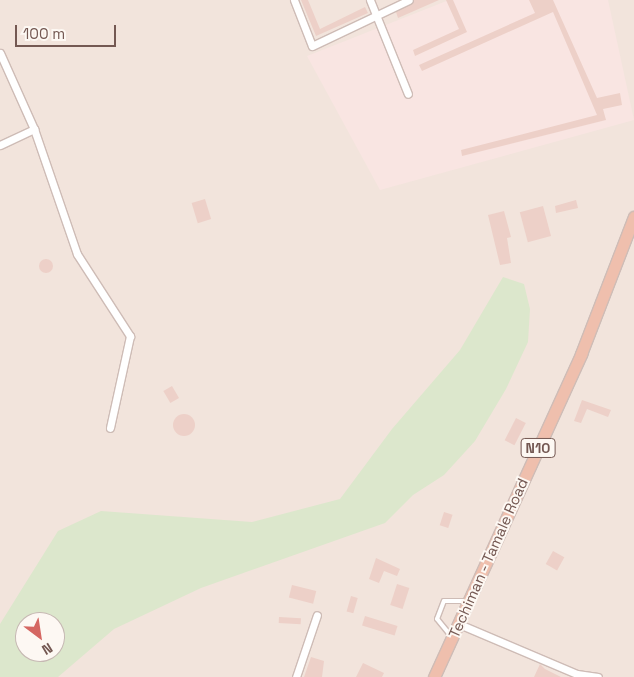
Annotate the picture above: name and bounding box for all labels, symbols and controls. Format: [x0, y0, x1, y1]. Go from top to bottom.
scale bar [18, 15, 119, 47]
text: 100 m [23, 24, 65, 43]
road number: N10 [520, 436, 556, 459]
street label: Techiman - Tamale Road [444, 475, 532, 641]
north arrow [15, 612, 65, 662]
text: N [39, 639, 56, 659]

